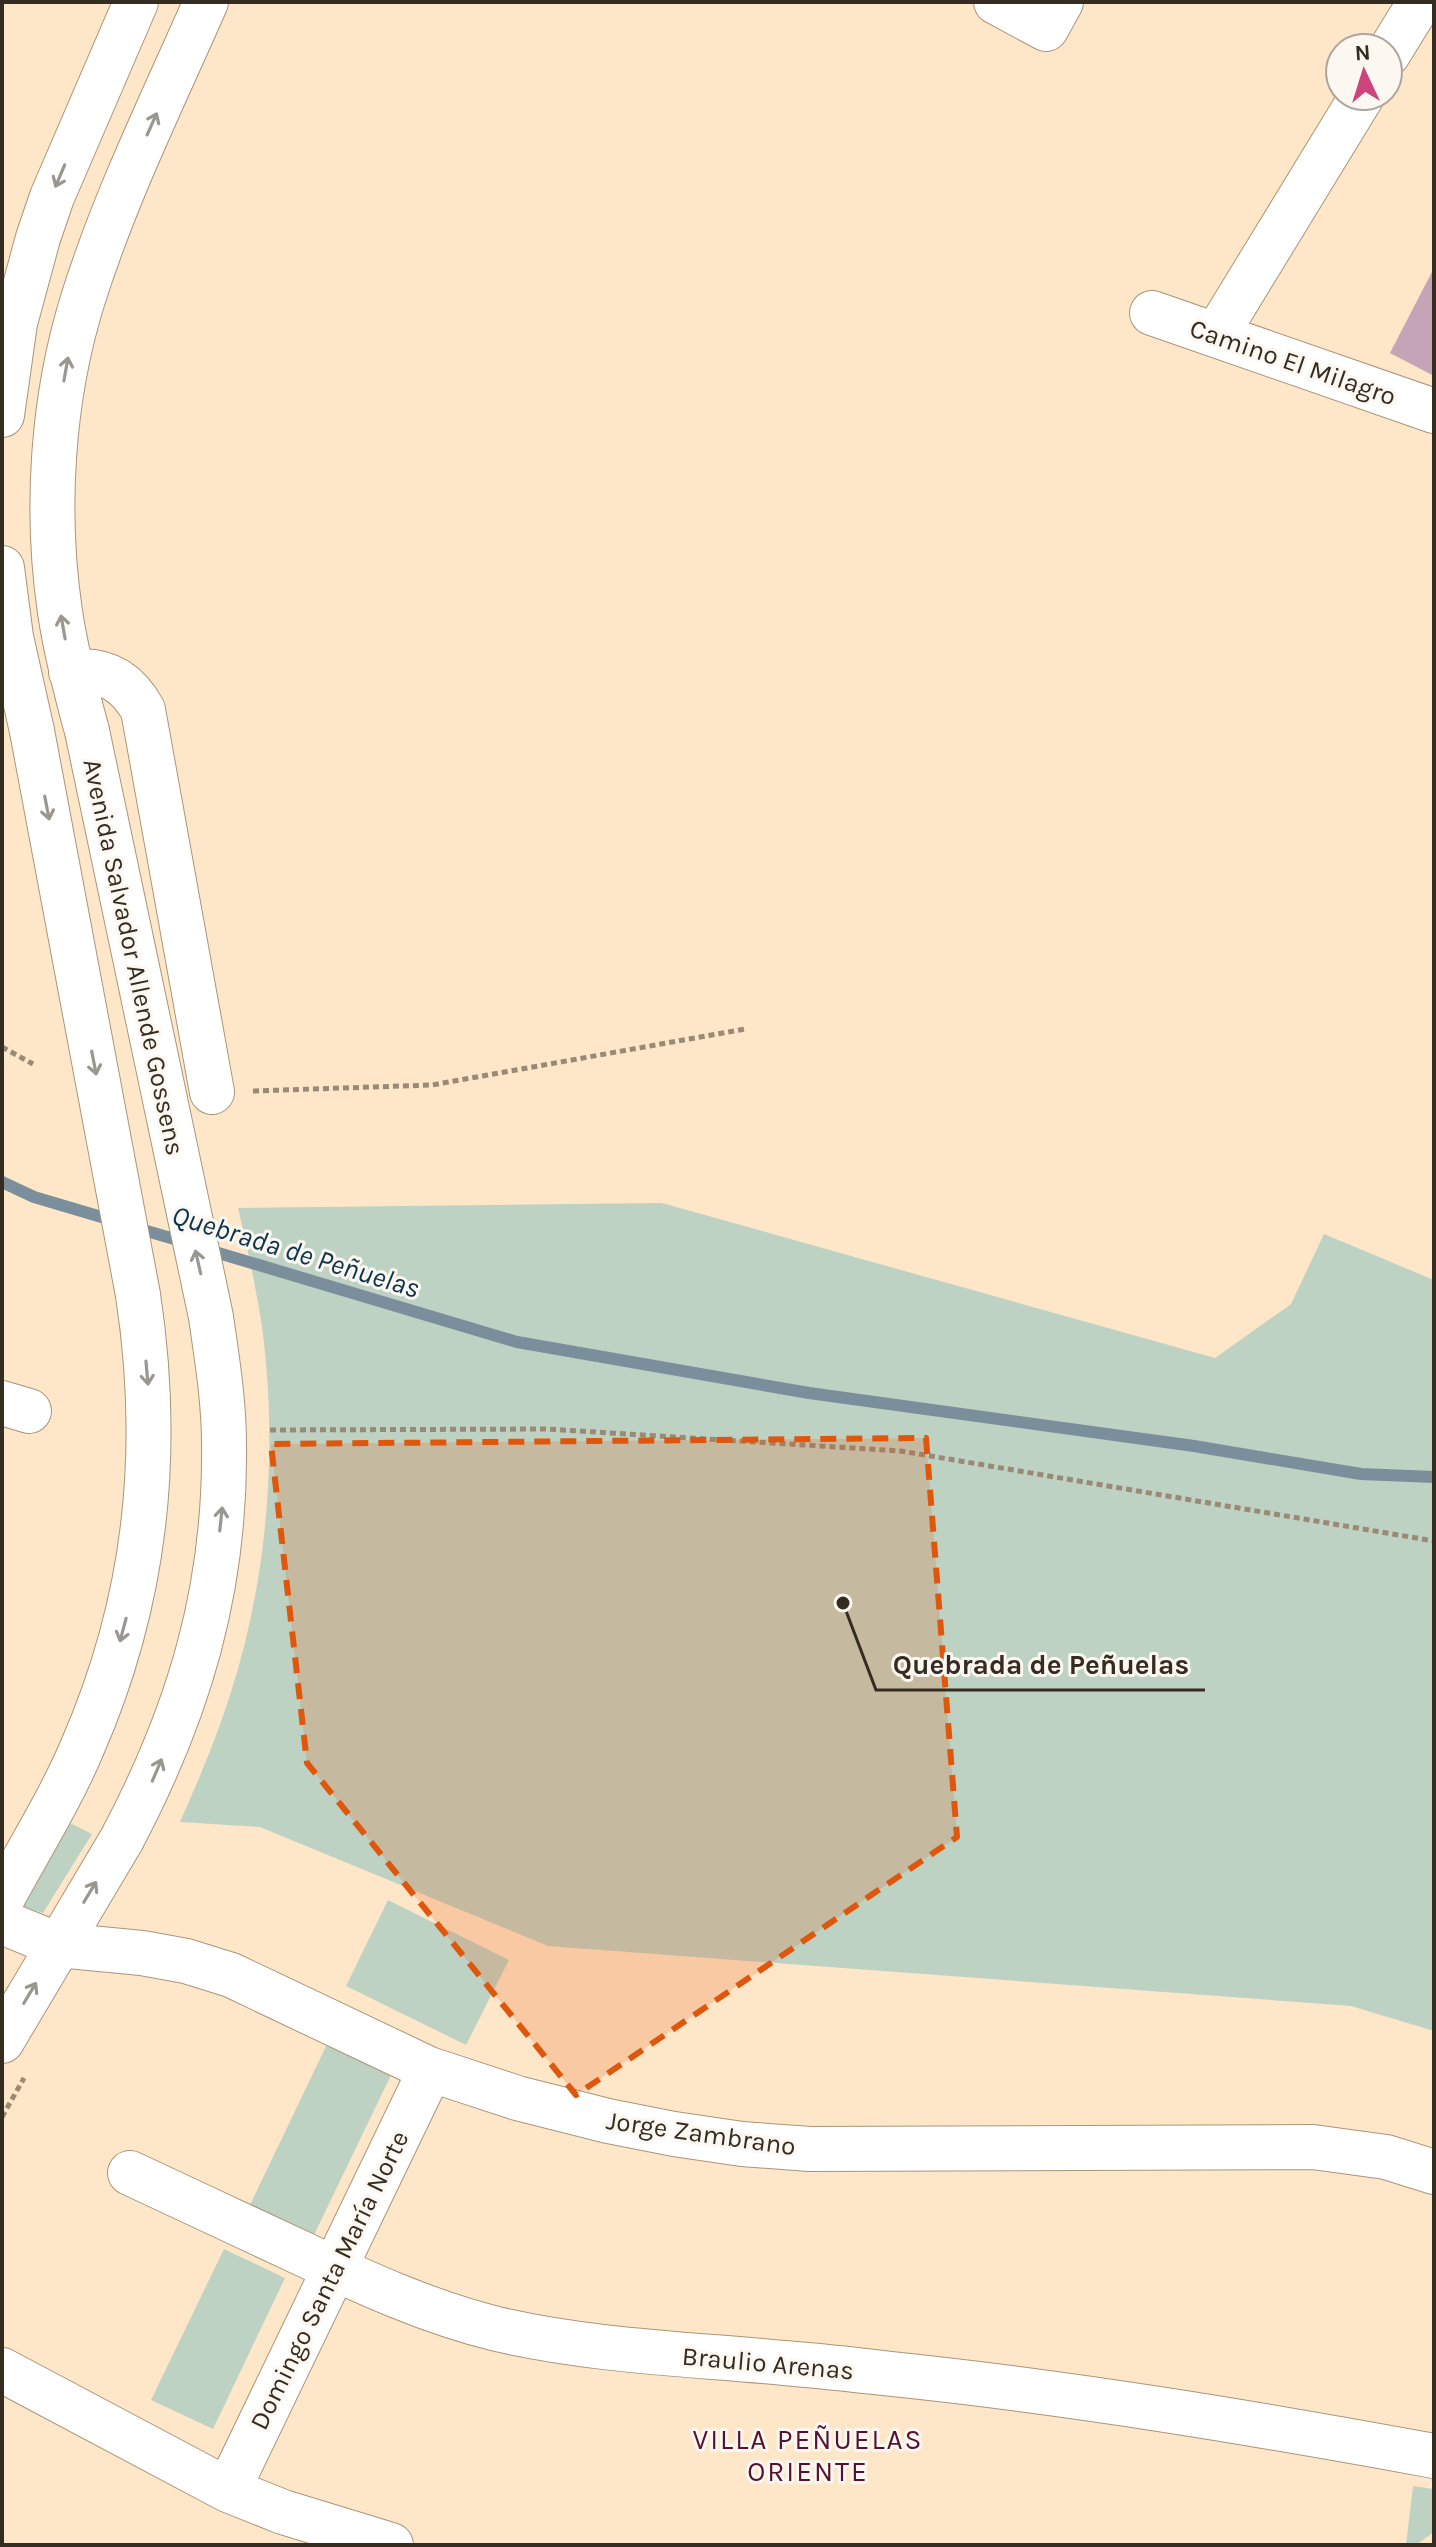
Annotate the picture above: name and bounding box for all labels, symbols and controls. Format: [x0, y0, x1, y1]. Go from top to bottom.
north arrow [1324, 32, 1404, 112]
text: N [1354, 40, 1371, 67]
one-way arrow [146, 112, 161, 137]
one-way arrow [52, 164, 67, 188]
street label: Camino El Milagro [1186, 313, 1400, 412]
one-way arrow [60, 357, 75, 382]
one-way arrow [54, 615, 69, 641]
street label: Avenida Salvador Allende Gossens [76, 756, 191, 1158]
one-way arrow [40, 795, 55, 820]
one-way arrow [88, 1050, 103, 1076]
water label: Quebrada de Peñuelas [168, 1198, 424, 1305]
one-way arrow [190, 1249, 205, 1275]
one-way arrow [140, 1359, 155, 1386]
one-way arrow [214, 1506, 229, 1533]
one-way arrow [115, 1617, 130, 1643]
callout: Quebrada de Peñuelas [876, 1638, 1205, 1690]
text: Quebrada de Peñuelas [893, 1648, 1189, 1681]
one-way arrow [151, 1758, 166, 1783]
one-way arrow [82, 1881, 98, 1904]
one-way arrow [22, 1982, 38, 2005]
street label: Jorge Zambrano [604, 2105, 798, 2162]
street label: Domingo Santa María Norte [243, 2126, 415, 2435]
street label: Braulio Arenas [681, 2341, 855, 2386]
district label: VILLA PEÑUELAS ORIENTE [692, 2423, 924, 2488]

